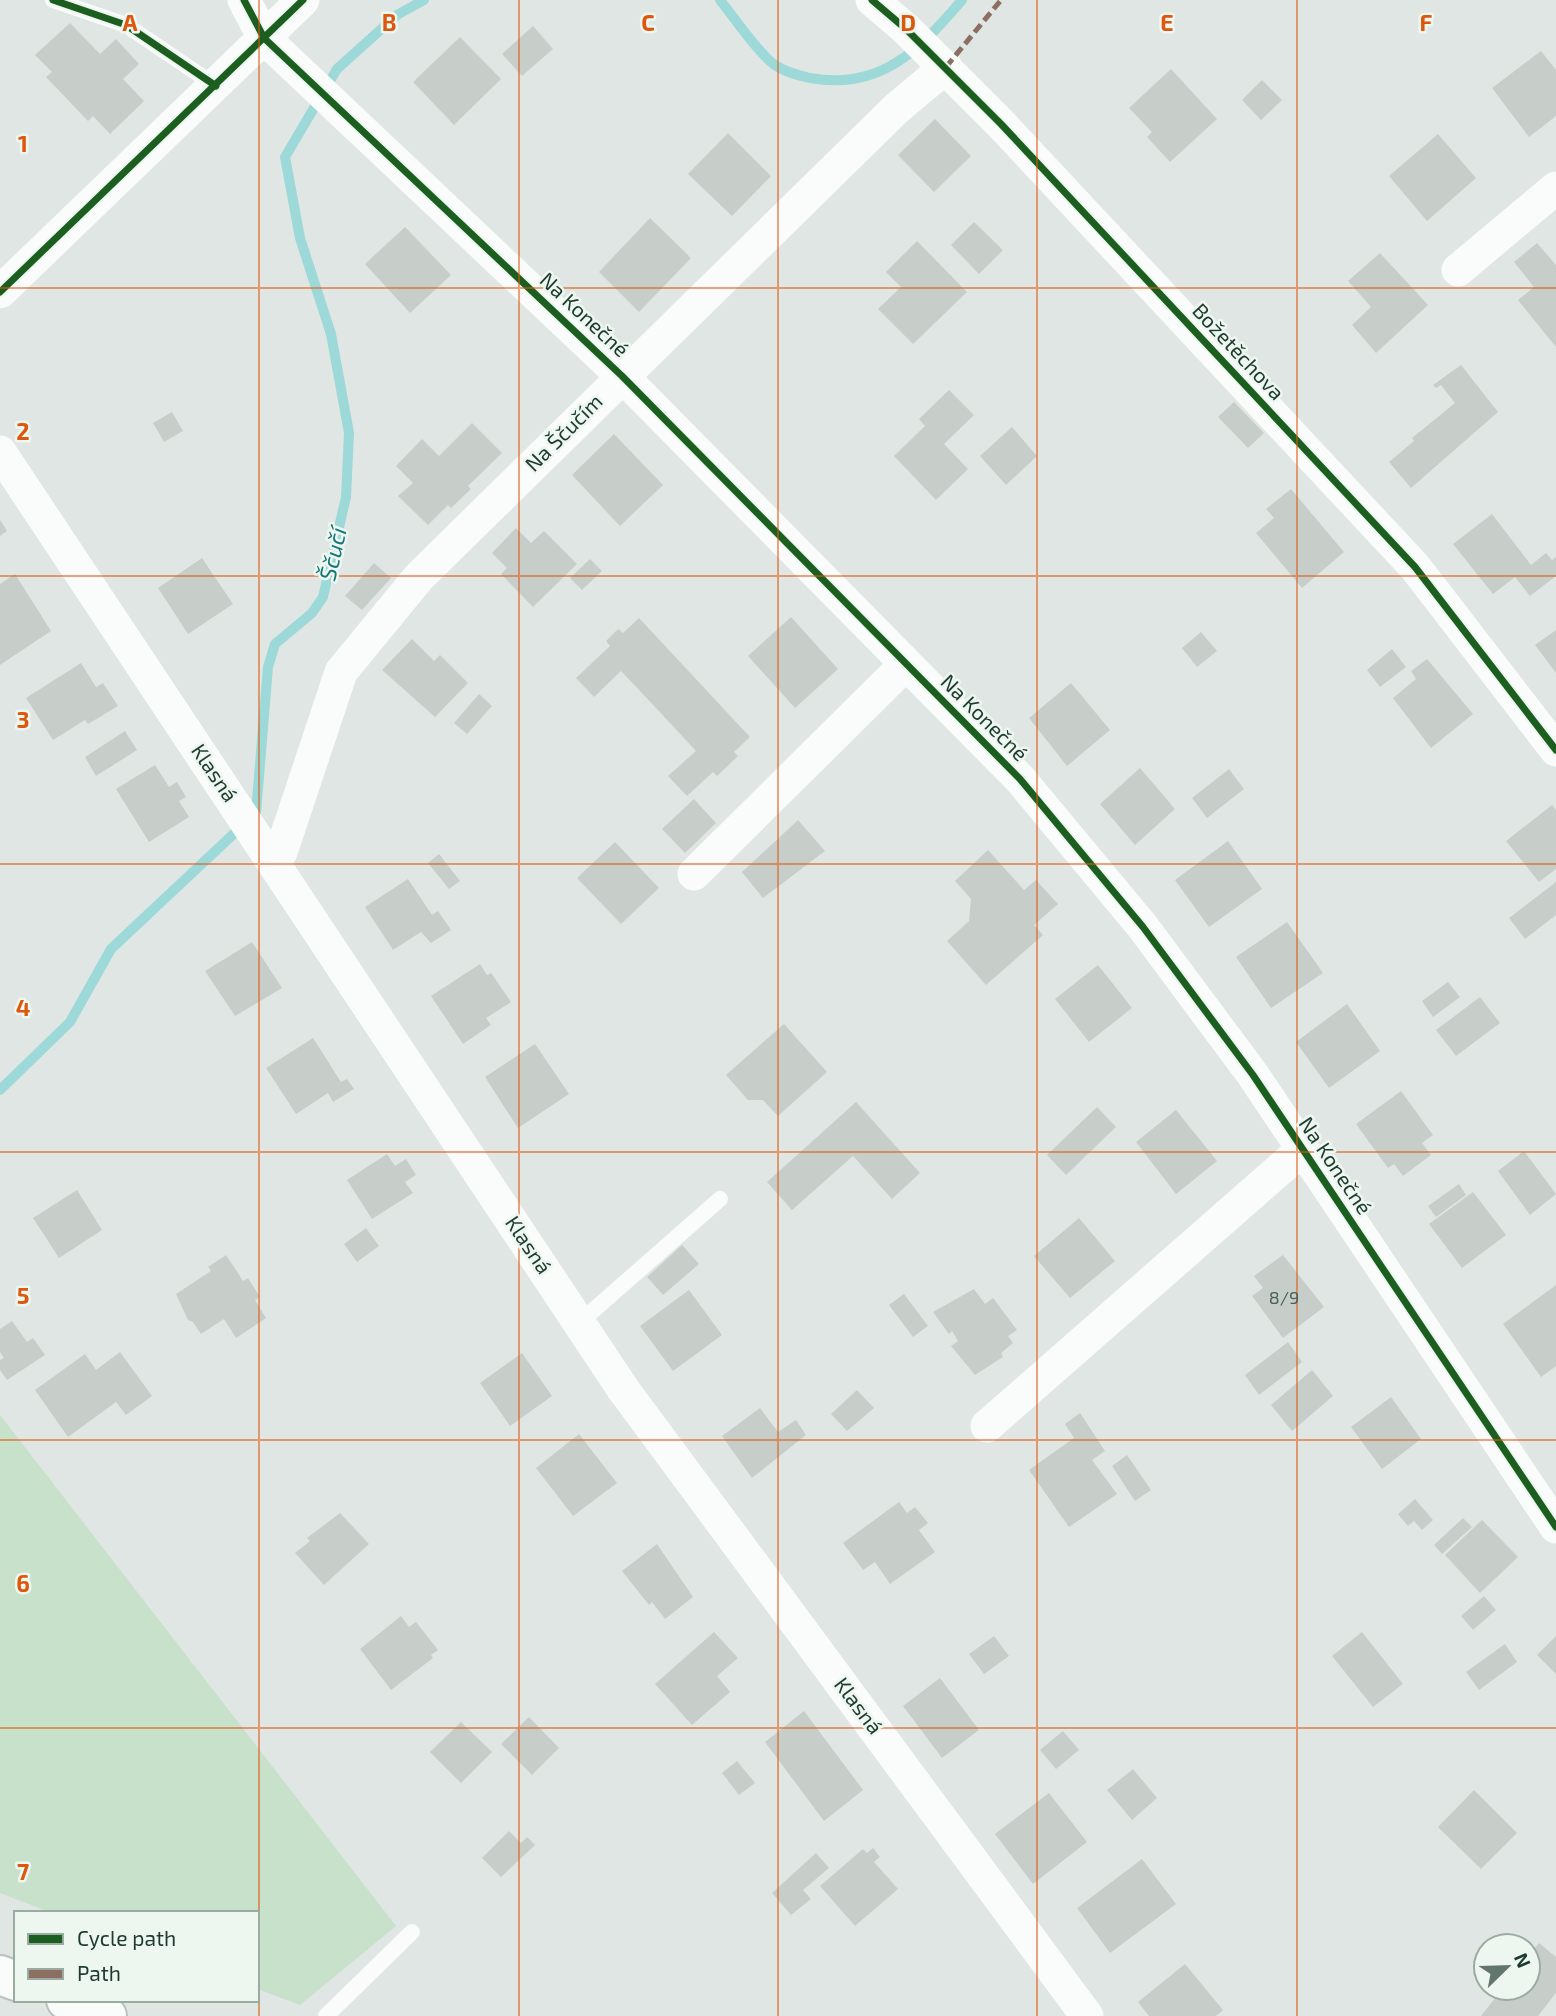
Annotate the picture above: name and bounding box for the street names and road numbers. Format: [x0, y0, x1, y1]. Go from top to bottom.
street label: Na Konečné [535, 266, 635, 361]
street label: Božetěchova [1188, 297, 1290, 404]
street label: Na Ščučím [519, 388, 607, 476]
street label: Na Konečné [937, 668, 1034, 765]
street label: Klasná [187, 738, 244, 806]
street label: Na Konečné [1294, 1112, 1378, 1219]
street label: Klasná [501, 1210, 558, 1278]
street label: Klasná [830, 1672, 889, 1738]

